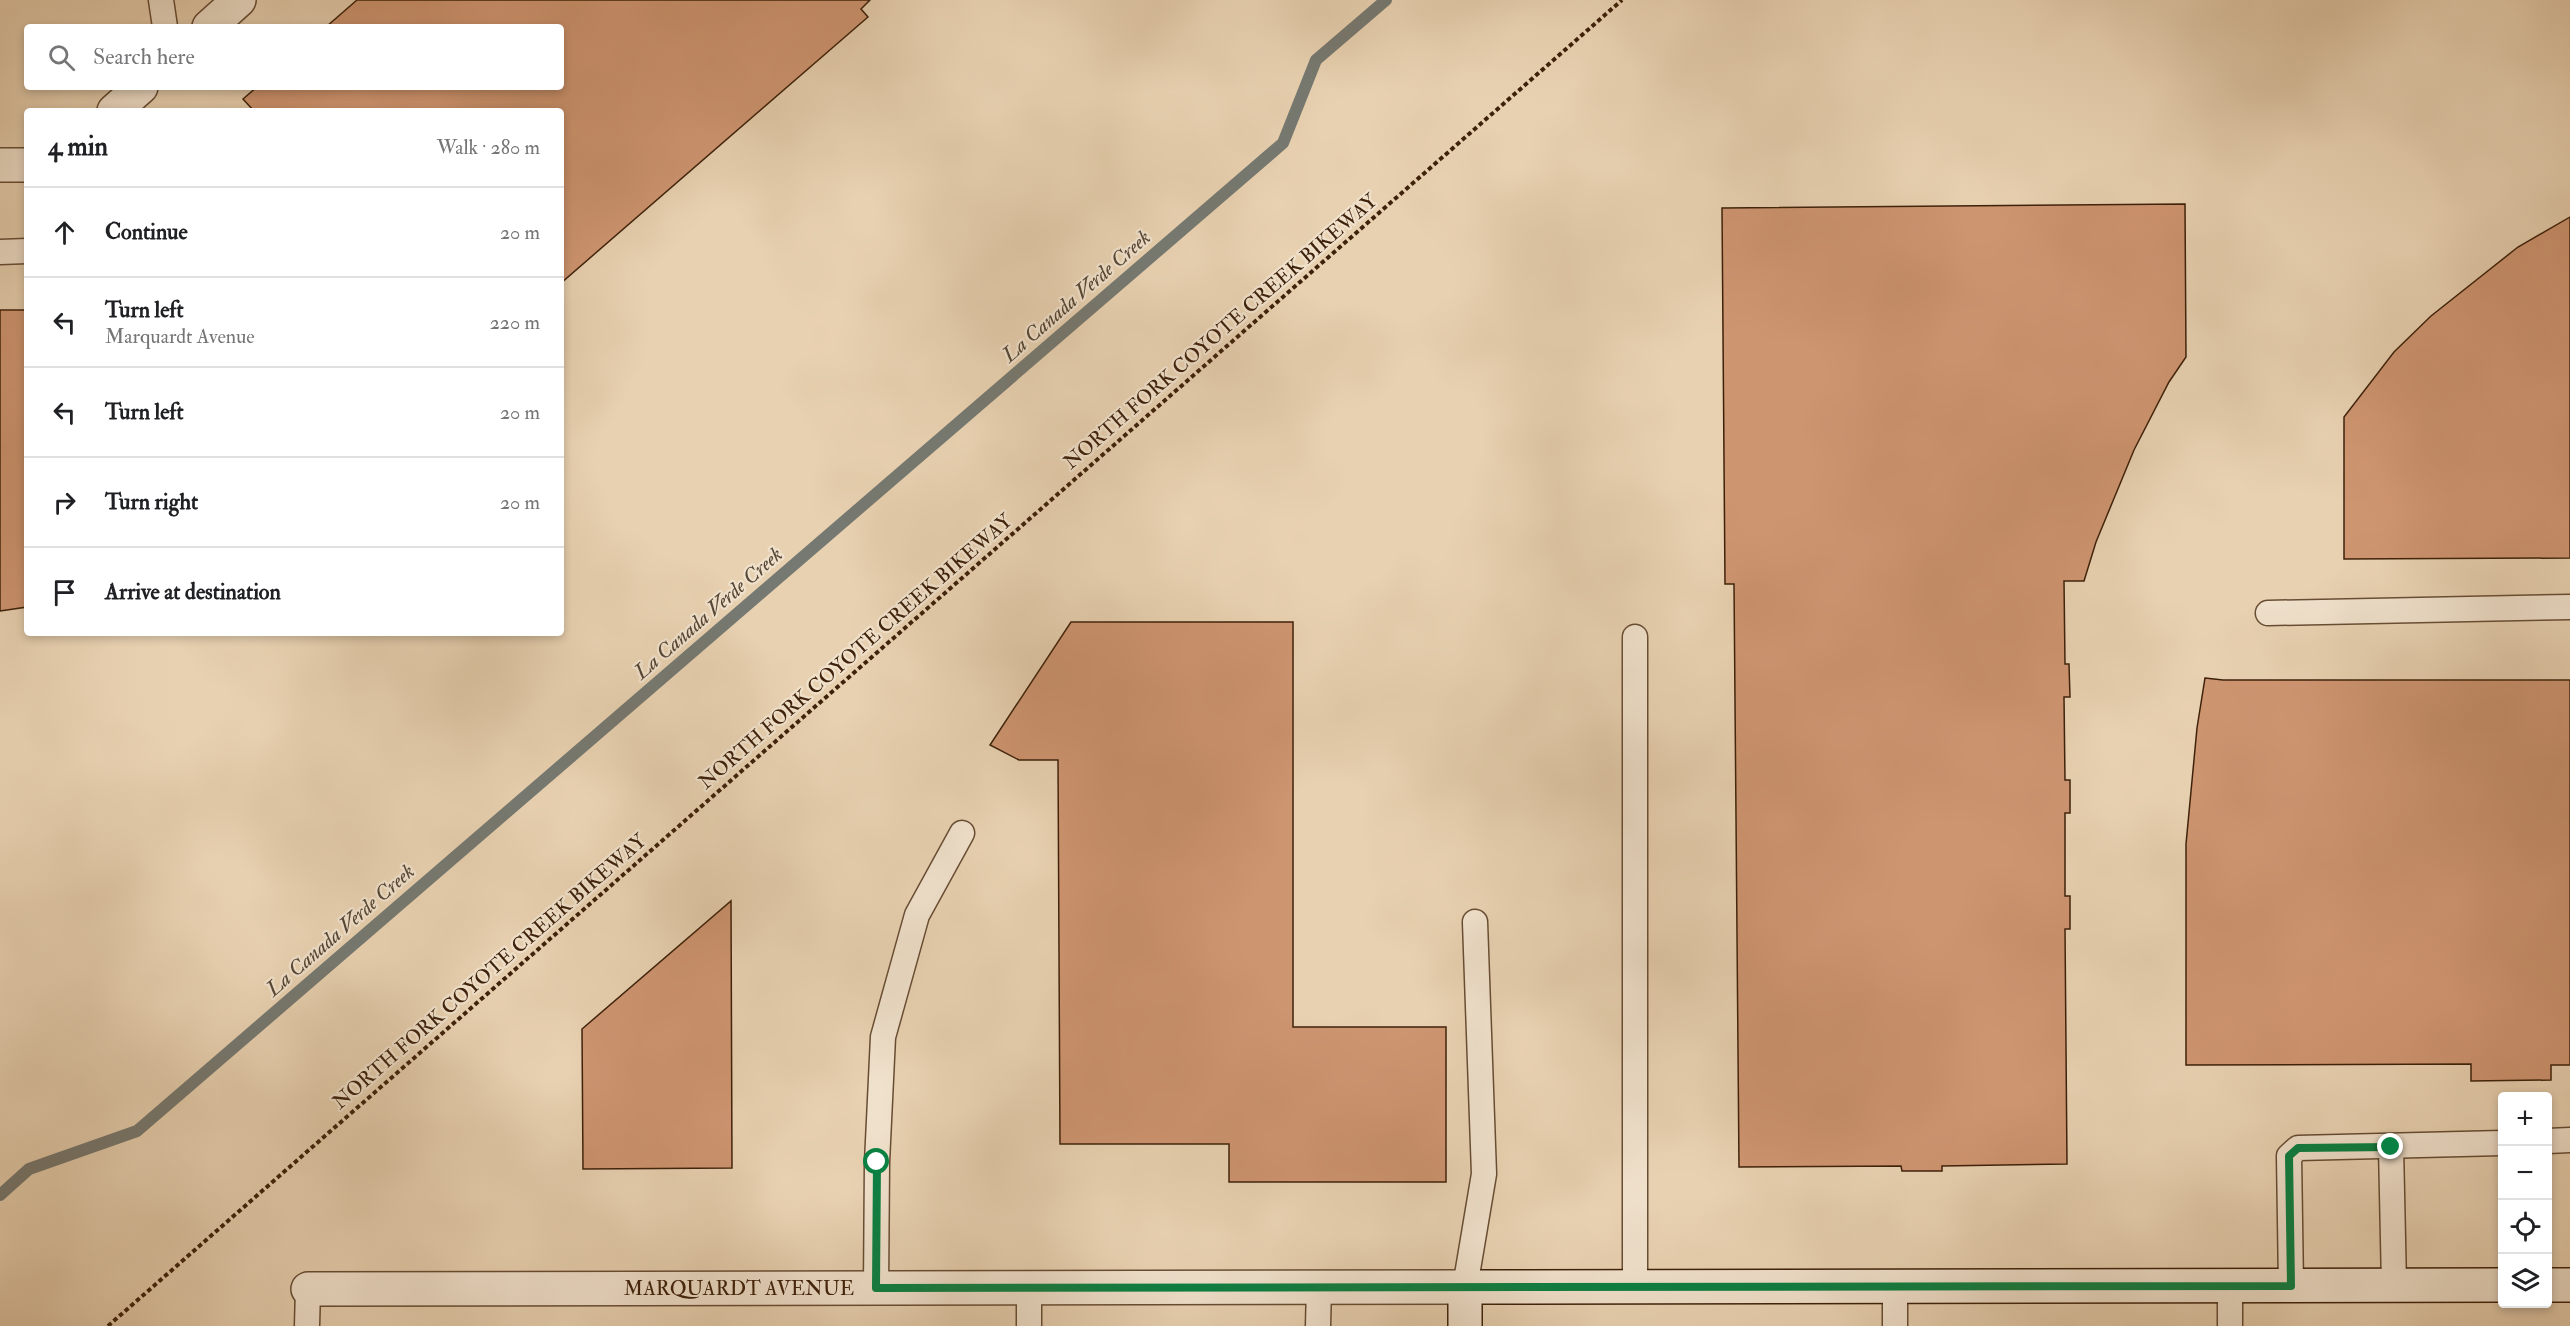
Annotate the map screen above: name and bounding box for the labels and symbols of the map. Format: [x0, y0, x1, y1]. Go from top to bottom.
street label: NORTH FORK COYOTE CREEK BIKEWAY [1058, 187, 1383, 475]
water label: La Canada Verde Creek [996, 224, 1156, 369]
street label: NORTH FORK COYOTE CREEK BIKEWAY [693, 507, 1018, 795]
water label: La Canada Verde Creek [628, 541, 788, 686]
street label: NORTH FORK COYOTE CREEK BIKEWAY [327, 827, 652, 1115]
water label: La Canada Verde Creek [260, 858, 420, 1003]
route end [2377, 1133, 2403, 1159]
route start [863, 1148, 889, 1174]
street label: MARQUARDT AVENUE [624, 1276, 854, 1301]

